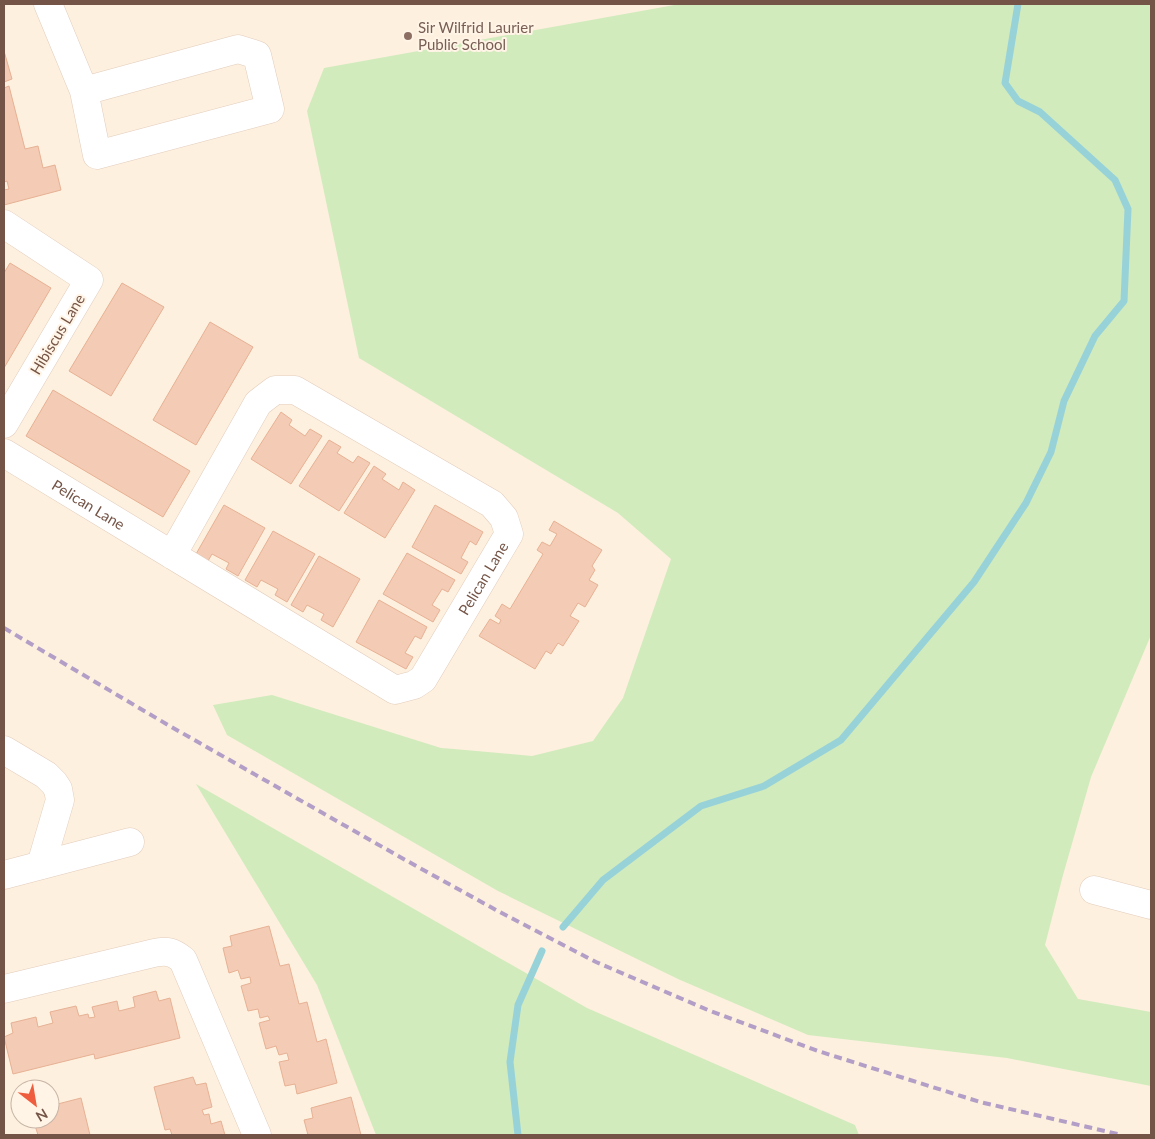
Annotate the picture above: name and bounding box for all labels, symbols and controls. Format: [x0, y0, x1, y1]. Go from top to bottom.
place label: Sir Wilfrid Laurier Public School [418, 18, 534, 53]
marker: Sir Wilfrid Laurier Public School [402, 30, 414, 42]
street label: Hibiscus Lane [26, 290, 88, 378]
street label: Pelican Lane [49, 475, 128, 533]
street label: Pelican Lane [454, 538, 512, 618]
north arrow [10, 1079, 60, 1129]
text: N [33, 1106, 51, 1126]

